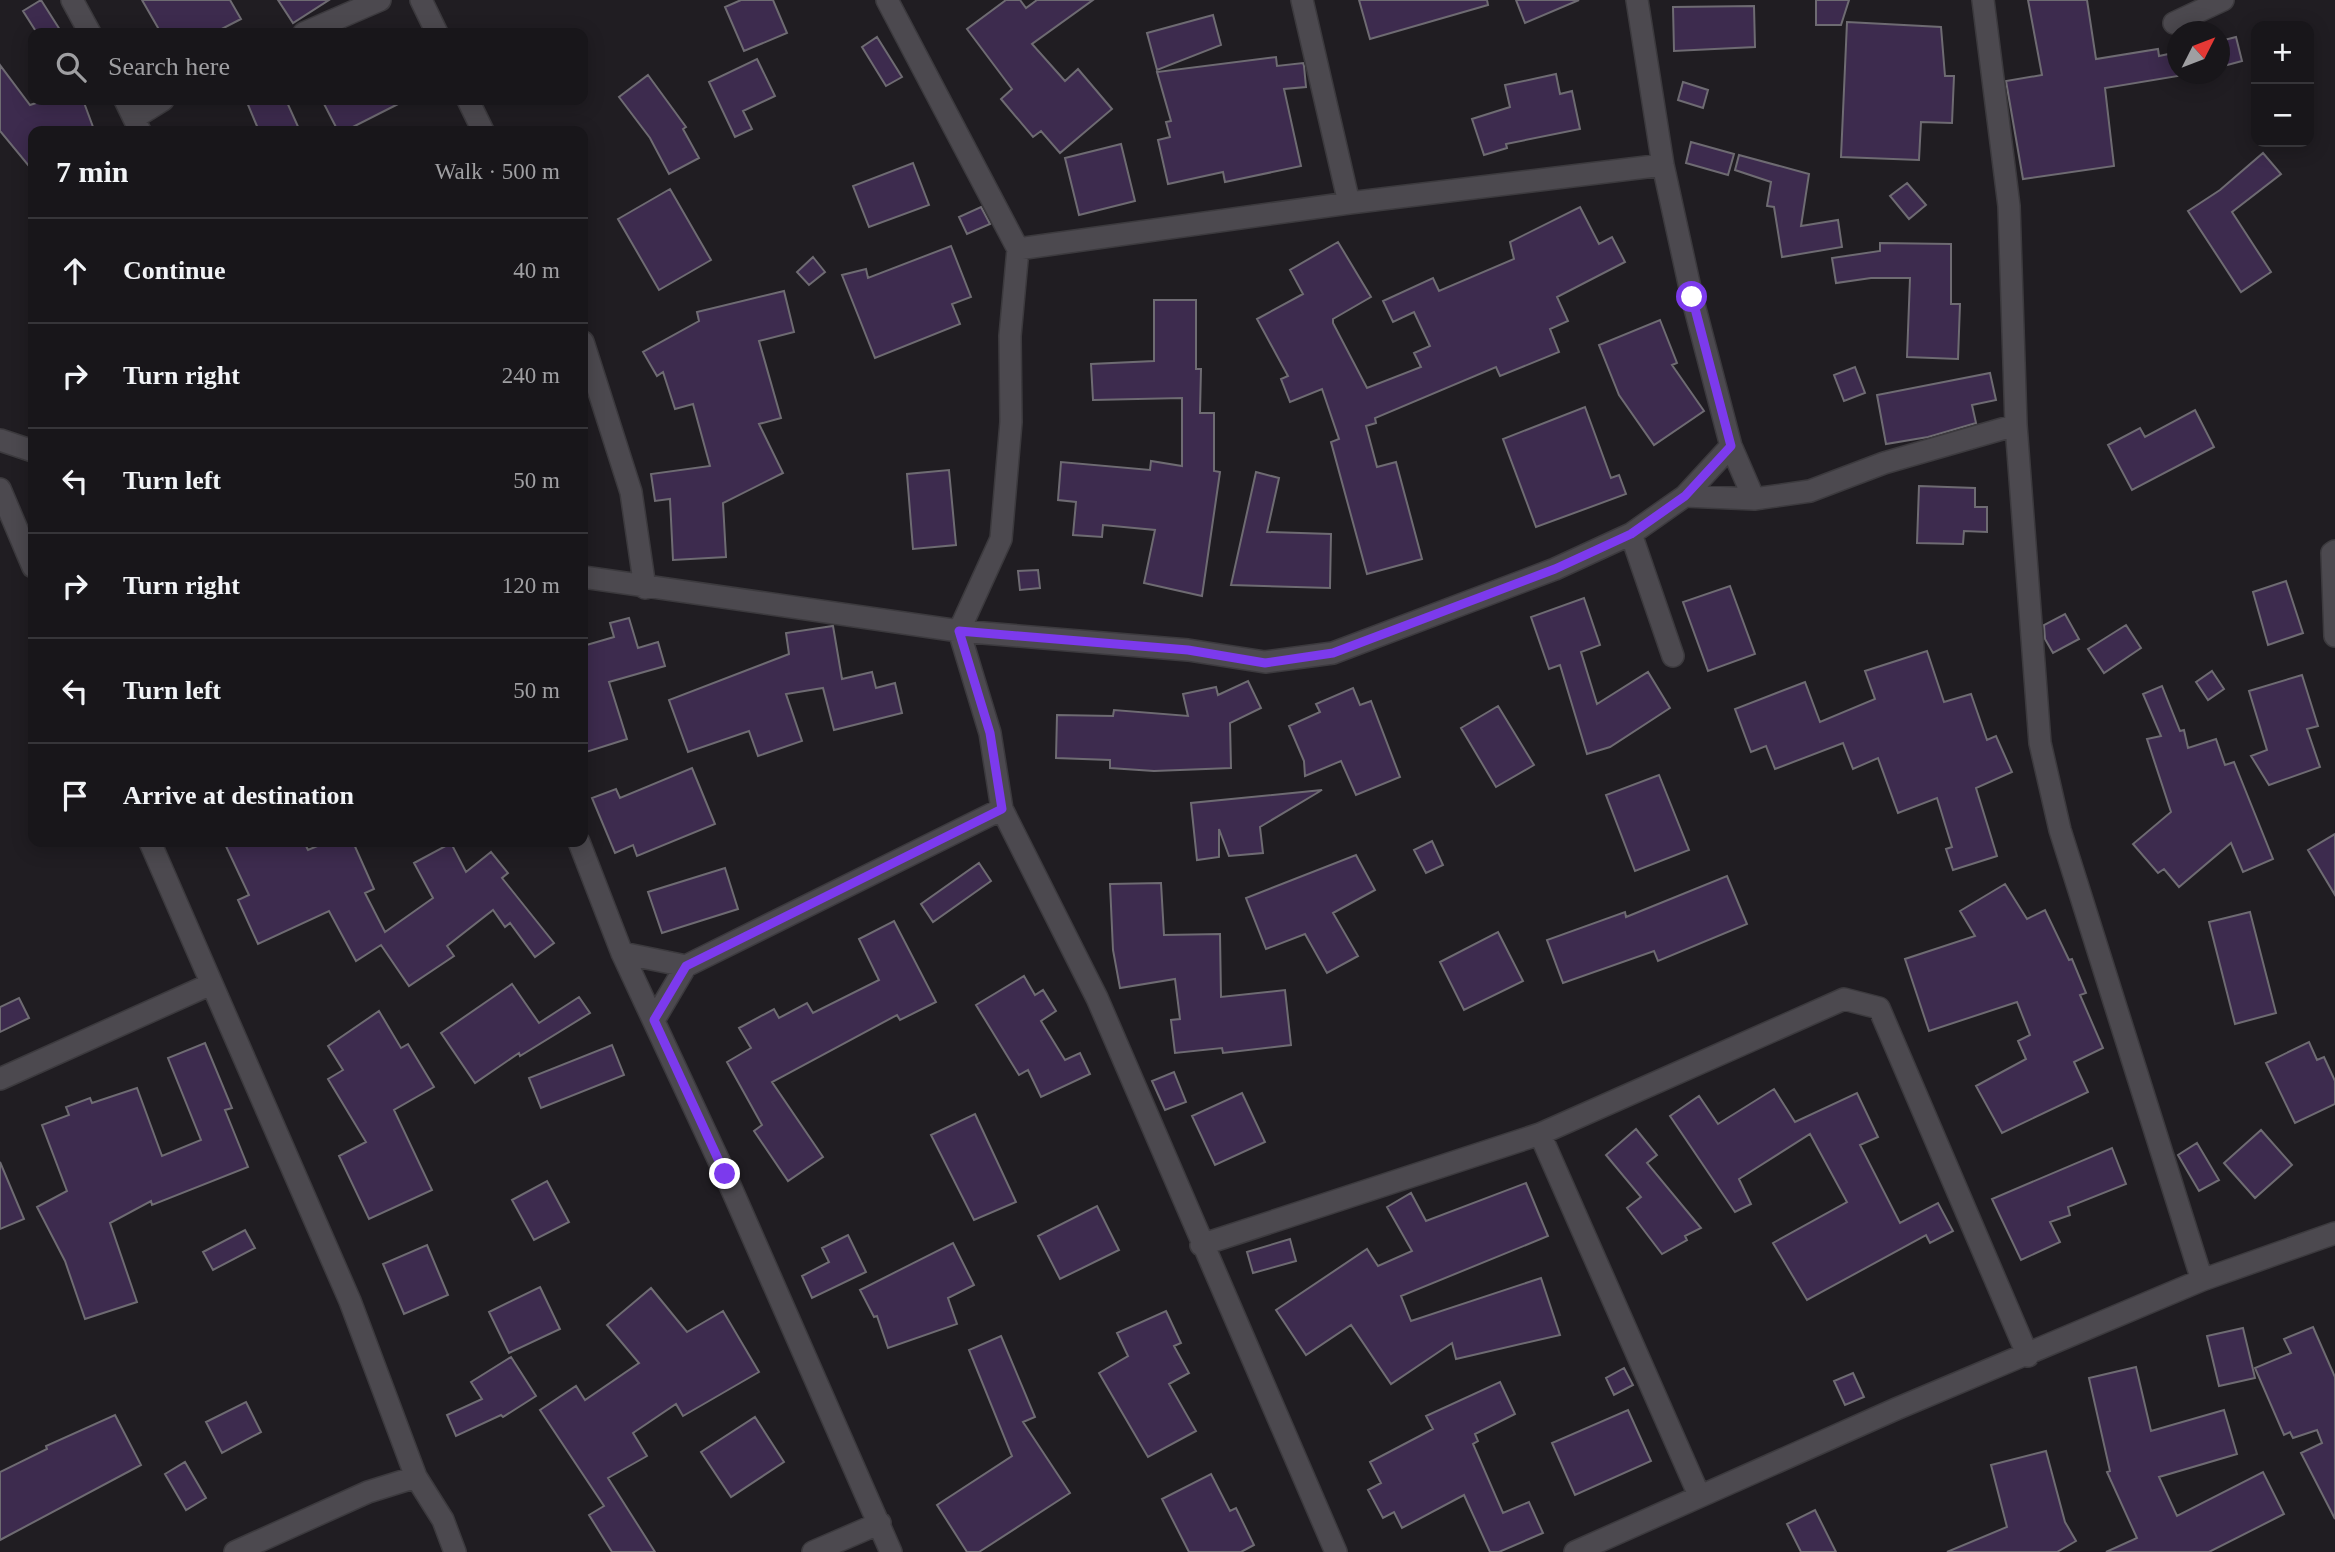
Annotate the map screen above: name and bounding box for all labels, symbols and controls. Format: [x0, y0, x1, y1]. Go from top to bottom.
north arrow [2167, 21, 2230, 84]
map controls [2251, 21, 2314, 147]
button: + [2251, 21, 2314, 84]
search box [28, 28, 588, 105]
icon: search [52, 48, 90, 86]
text: Search here [108, 52, 230, 81]
button: − [2251, 84, 2314, 147]
text: 7 min [56, 155, 129, 188]
text: Walk · 500 m [435, 159, 560, 184]
icon: ahead [56, 252, 94, 290]
text: Continue [123, 256, 226, 285]
text: 40 m [513, 258, 560, 283]
route start [1676, 281, 1707, 312]
icon: right [56, 357, 94, 395]
text: Turn right [123, 361, 240, 390]
text: 240 m [502, 363, 560, 388]
icon: left [56, 462, 94, 500]
text: Turn left [123, 466, 221, 495]
text: 50 m [513, 468, 560, 493]
icon: right [56, 567, 94, 605]
text: Turn right [123, 571, 240, 600]
text: 120 m [502, 573, 560, 598]
icon: left [56, 672, 94, 710]
text: Turn left [123, 676, 221, 705]
text: 50 m [513, 678, 560, 703]
icon: arrive [56, 777, 94, 815]
text: Arrive at destination [123, 781, 354, 810]
route end [709, 1158, 740, 1189]

